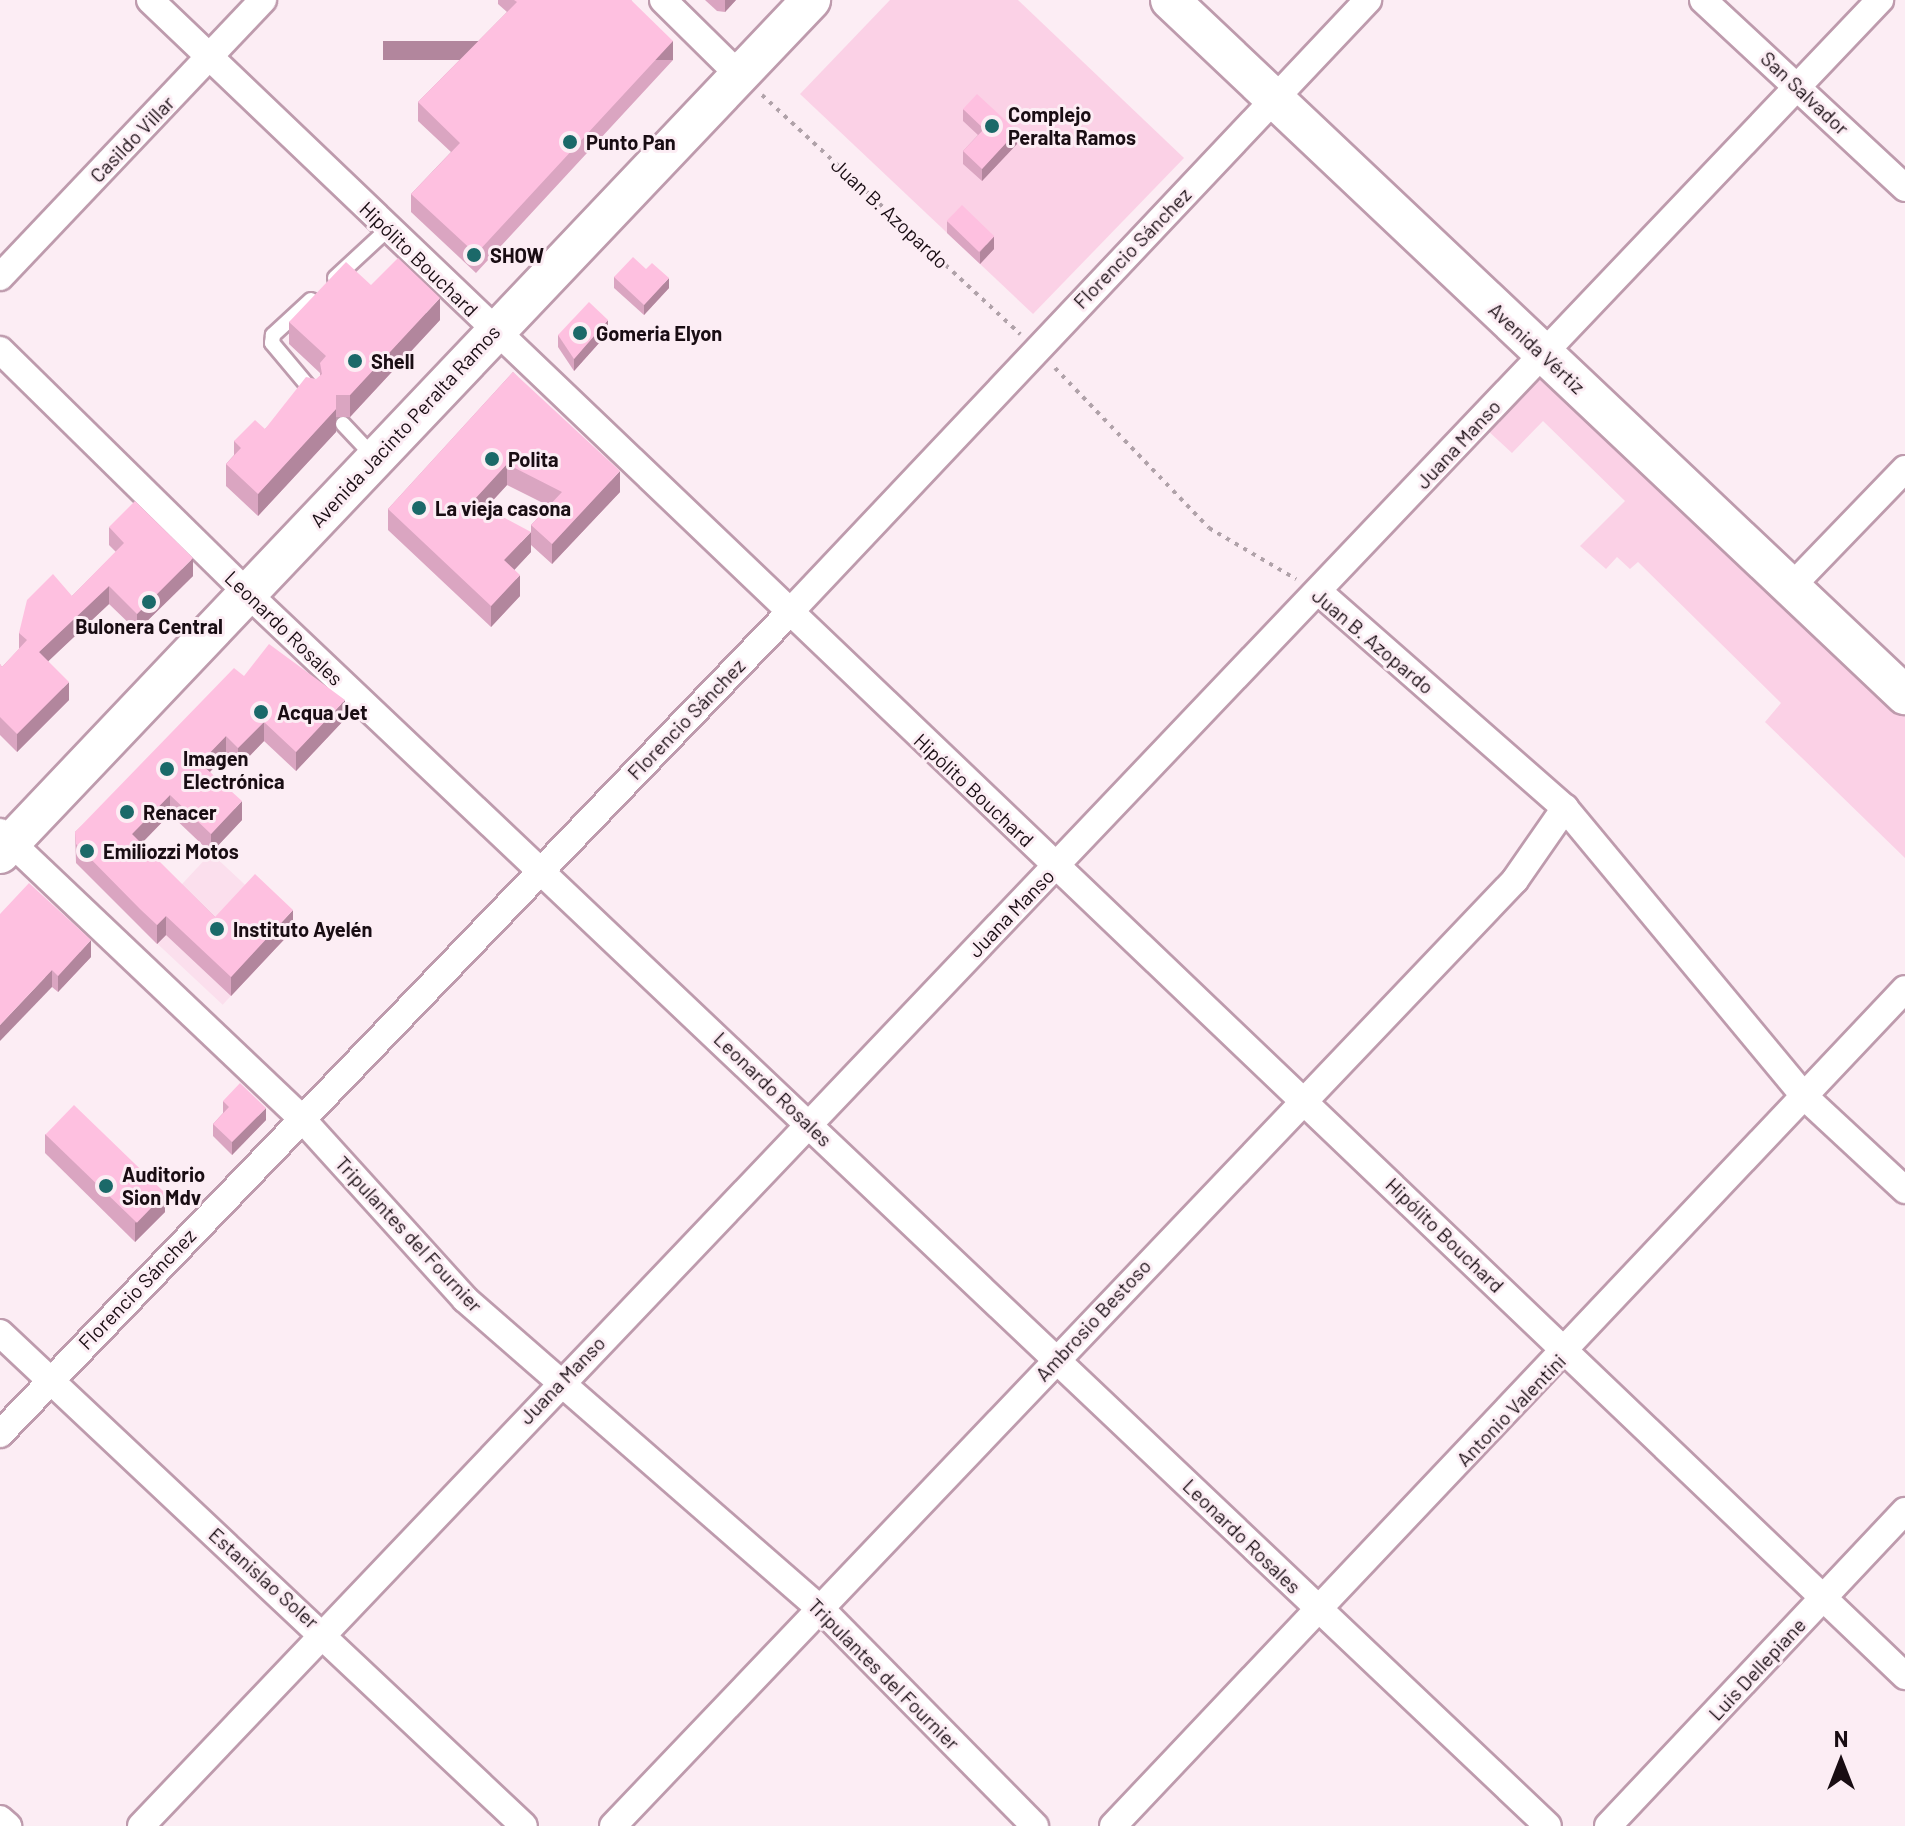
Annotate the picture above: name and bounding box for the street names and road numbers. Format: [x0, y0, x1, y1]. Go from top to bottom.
street label: San Salvador [1756, 46, 1854, 140]
street label: Casildo Villar [85, 91, 179, 187]
street label: Juan B. Azopardo [826, 153, 954, 273]
street label: Florencio Sánchez [1068, 183, 1196, 313]
street label: Hipólito Bouchard [355, 197, 483, 321]
street label: Avenida Vértiz [1484, 297, 1590, 399]
street label: Avenida Jacinto Peralta Ramos [305, 320, 505, 532]
street label: Juana Manso [1411, 394, 1505, 494]
street label: Leonardo Rosales [220, 566, 348, 690]
street label: Juan B. Azopardo [1307, 583, 1439, 699]
street label: Florencio Sánchez [622, 654, 750, 784]
street label: Hipólito Bouchard [909, 728, 1039, 852]
street label: Juana Manso [963, 864, 1059, 962]
street label: Leonardo Rosales [709, 1027, 837, 1151]
street label: Tripulantes del Fournier [330, 1151, 488, 1317]
street label: Hipólito Bouchard [1381, 1173, 1509, 1297]
street label: Florencio Sánchez [73, 1224, 201, 1354]
street label: Ambrosio Bestoso [1030, 1254, 1156, 1386]
street label: Juana Manso [514, 1331, 610, 1429]
street label: Antonio Valentini [1451, 1349, 1571, 1471]
street label: Leonardo Rosales [1178, 1474, 1306, 1598]
street label: Estanislao Soler [204, 1522, 324, 1634]
street label: Tripulantes del Fournier [803, 1593, 965, 1755]
street label: Luis Dellepiane [1703, 1613, 1811, 1725]

